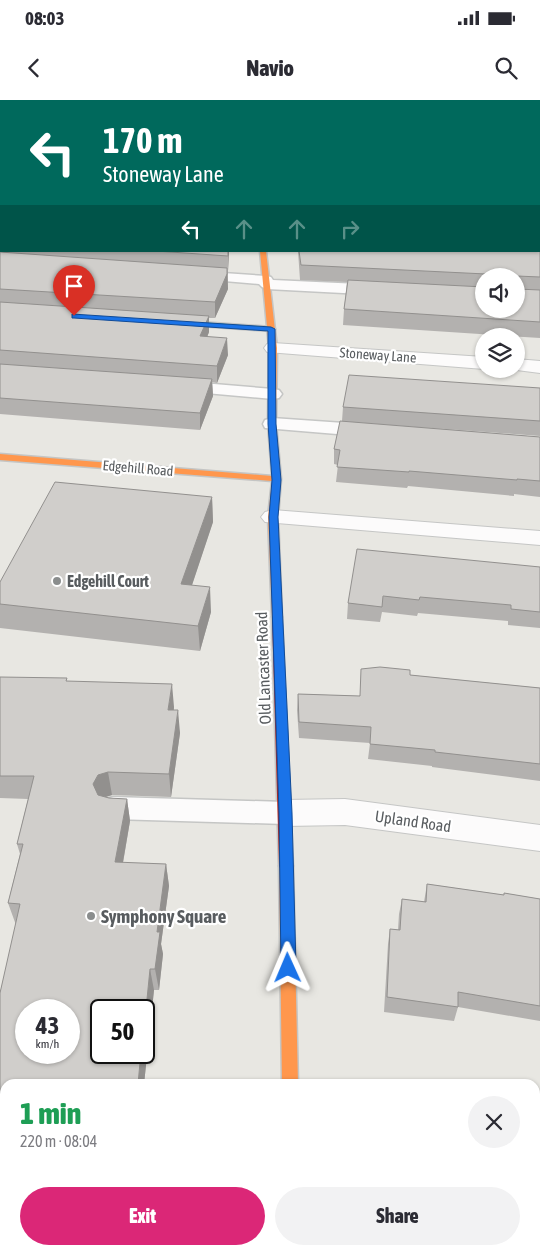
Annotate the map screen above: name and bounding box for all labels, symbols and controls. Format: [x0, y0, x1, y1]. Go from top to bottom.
text: 08:03 [25, 7, 64, 29]
icon: back [20, 54, 48, 82]
icon: search [492, 54, 520, 82]
text: Navio [246, 55, 294, 81]
icon: left [20, 120, 85, 185]
text: 170 m [103, 120, 182, 160]
text: Stoneway Lane [103, 161, 224, 187]
icon: left [177, 215, 205, 243]
icon: ahead [230, 215, 258, 243]
icon: ahead [283, 215, 311, 243]
icon: right [336, 215, 364, 243]
pin [53, 265, 95, 316]
map controls [475, 268, 525, 378]
button: sound [475, 268, 525, 318]
icon: arrive [60, 272, 88, 300]
button: layers [475, 328, 525, 378]
street label: Stoneway Lane [339, 344, 417, 366]
street label: Edgehill Road [102, 457, 174, 479]
place label: Edgehill Court [67, 572, 149, 590]
marker: Edgehill Court [51, 575, 63, 587]
street label: Old Lancaster Road [252, 611, 274, 725]
street label: Upland Road [374, 807, 452, 836]
place label: Symphony Square [101, 905, 227, 927]
marker: Symphony Square [85, 910, 97, 922]
position arrow [261, 941, 313, 993]
speed limit sign: 50 [90, 999, 155, 1064]
text: 43 [36, 1011, 59, 1039]
text: km/h [36, 1037, 59, 1051]
text: 1 min [20, 1096, 81, 1130]
button: close [468, 1096, 520, 1148]
text: 220 m · 08:04 [20, 1132, 97, 1150]
button: Exit [20, 1187, 265, 1245]
button: Share [275, 1187, 520, 1245]

